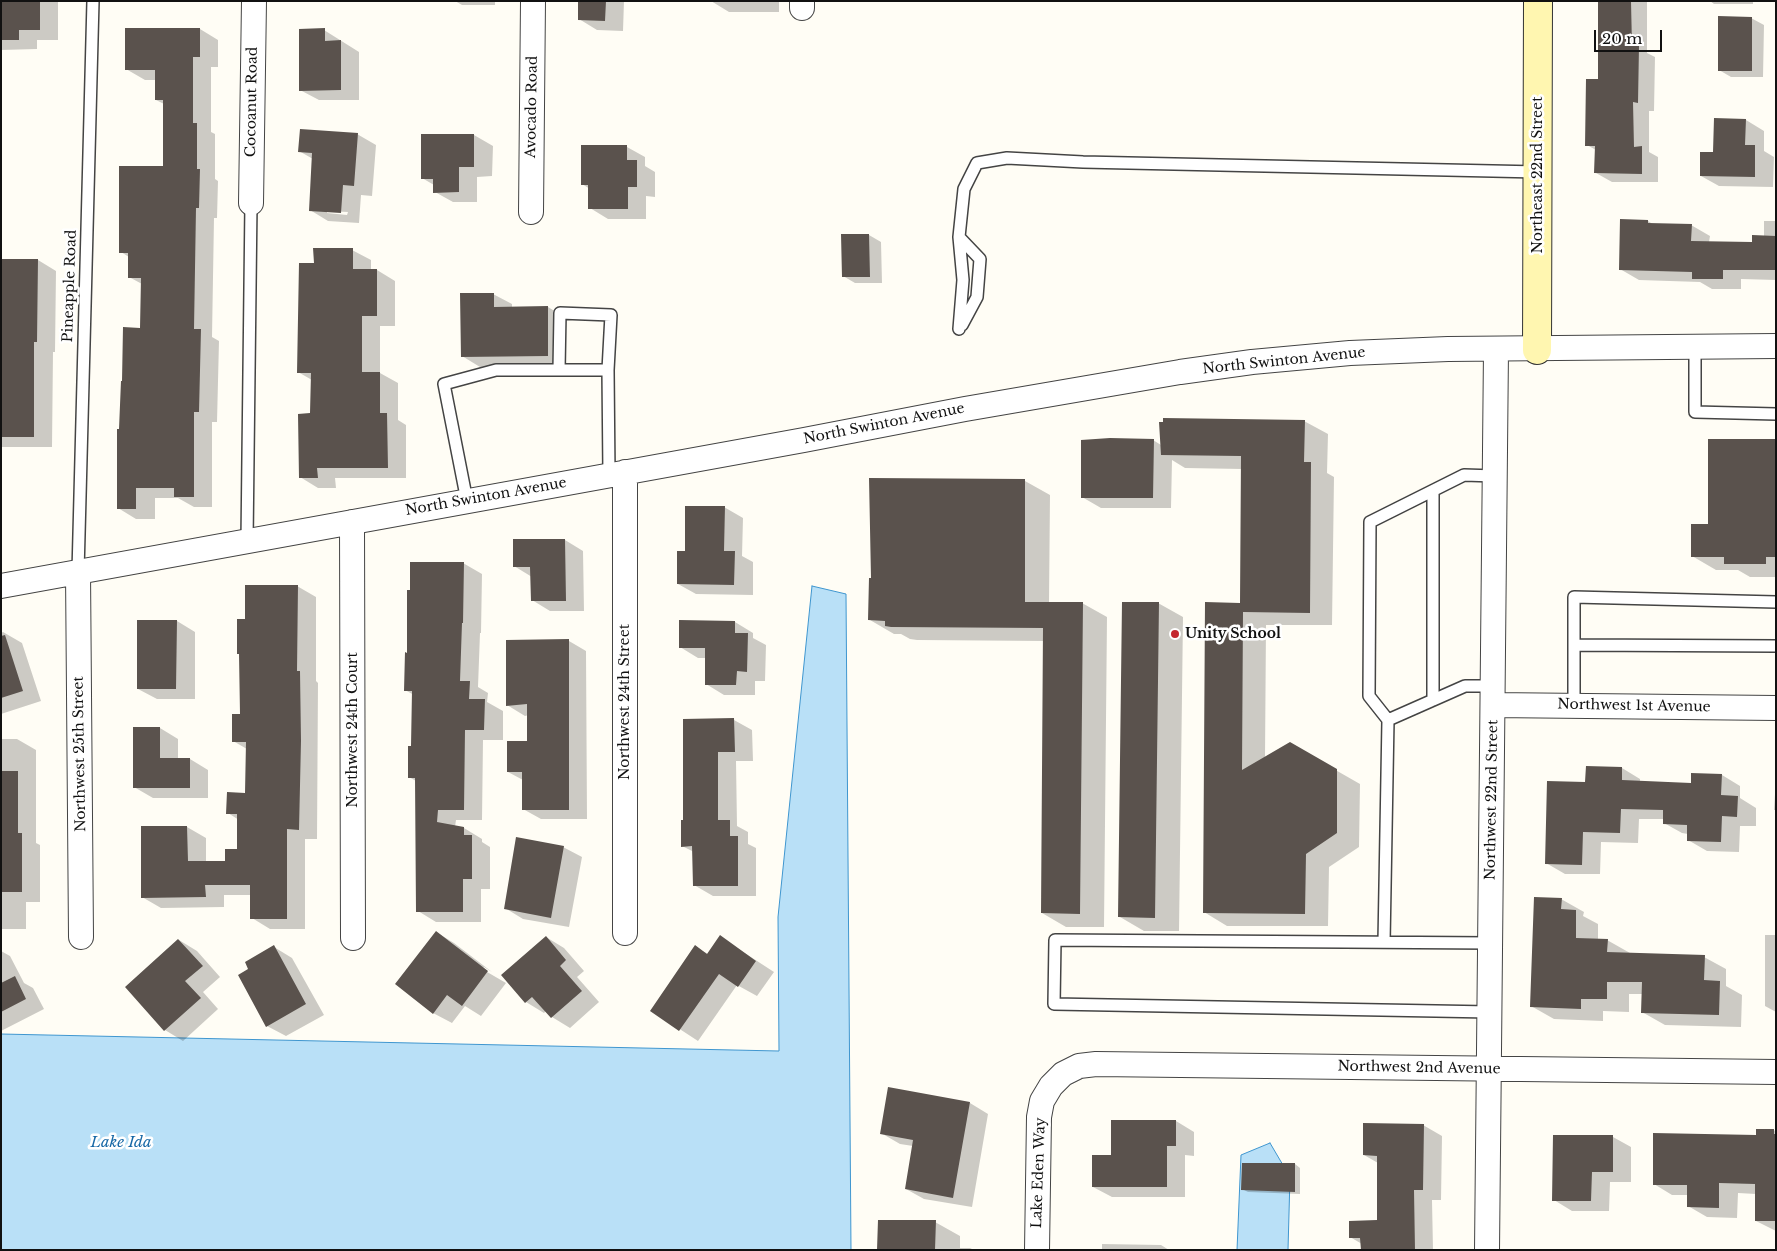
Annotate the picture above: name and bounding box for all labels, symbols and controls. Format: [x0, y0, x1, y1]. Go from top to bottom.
scale bar [1597, 20, 1664, 52]
text: 20 m [1602, 29, 1642, 48]
street label: Cocoanut Road [243, 47, 261, 157]
street label: Avocado Road [523, 56, 541, 158]
street label: Northeast 22nd Street [1530, 97, 1546, 253]
street label: Pineapple Road [60, 229, 80, 343]
street label: North Swinton Avenue [1202, 344, 1366, 378]
street label: North Swinton Avenue [802, 400, 966, 448]
street label: North Swinton Avenue [404, 475, 568, 519]
street label: Northwest 24th Street [617, 624, 633, 780]
place label: Unity School [1185, 626, 1281, 642]
marker: Unity School [1169, 628, 1181, 640]
street label: Northwest 24th Court [345, 652, 361, 808]
street label: Northwest 25th Street [70, 676, 90, 832]
street label: Northwest 1st Avenue [1557, 696, 1711, 716]
street label: Northwest 22nd Street [1482, 720, 1502, 880]
street label: Northwest 2nd Avenue [1337, 1058, 1501, 1078]
street label: Lake Eden Way [1029, 1117, 1049, 1229]
water label: Lake Ida [90, 1134, 152, 1152]

